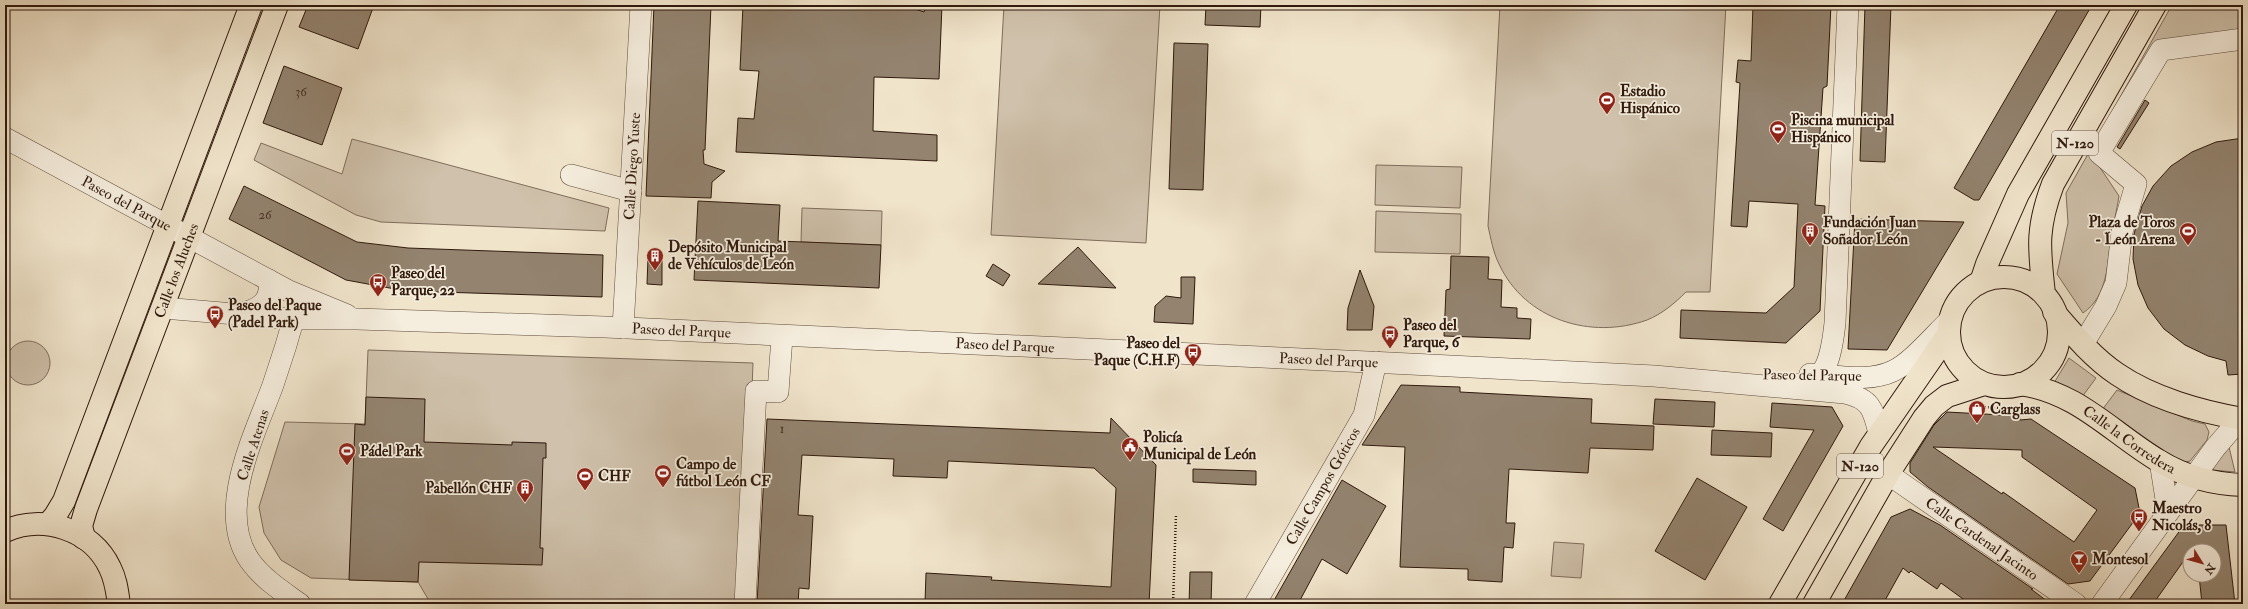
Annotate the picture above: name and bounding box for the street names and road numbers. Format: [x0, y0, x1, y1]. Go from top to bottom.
street label: Calle Diego Yuste [620, 112, 645, 221]
road number: N-120 [2052, 131, 2098, 155]
street label: Paseo del Parque [78, 172, 174, 236]
street label: Calle los Aluches [150, 221, 203, 321]
street label: Paseo del Parque [631, 319, 731, 343]
street label: Paseo del Parque [955, 334, 1055, 358]
street label: Paseo del Parque [1279, 349, 1379, 372]
street label: Paseo del Parque [1762, 365, 1862, 386]
street label: Calle la Corredera [2079, 401, 2179, 479]
street label: Calle Atenas [233, 407, 274, 483]
street label: Calle Campos Góticos [1282, 424, 1365, 549]
road number: N-120 [1837, 454, 1883, 478]
street label: Calle Cardenal Jacinto [1921, 494, 2042, 585]

